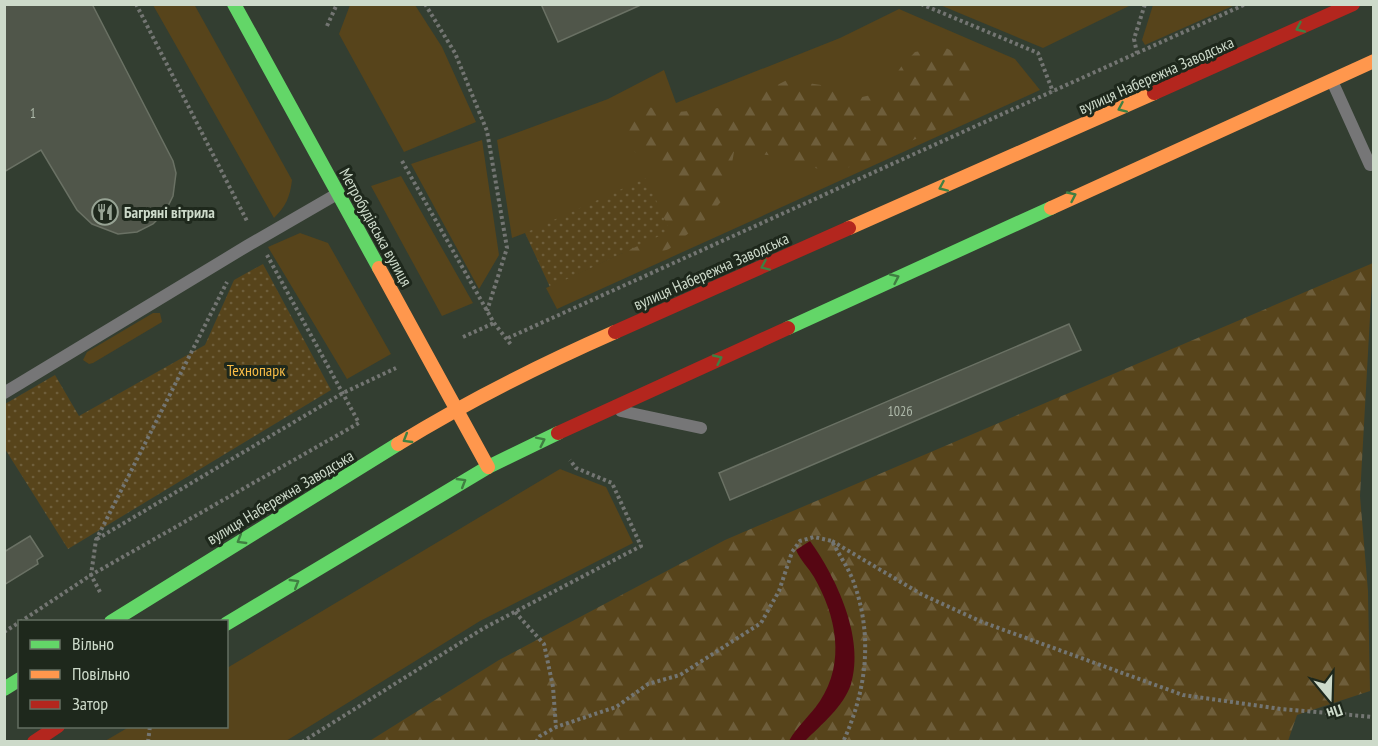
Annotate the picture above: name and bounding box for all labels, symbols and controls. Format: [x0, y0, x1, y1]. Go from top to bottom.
one-way arrow [1295, 21, 1306, 33]
street label: вулиця Набережна Заводська [1075, 32, 1237, 118]
one-way arrow [1117, 101, 1128, 113]
house number: 1 [30, 104, 36, 122]
street label: Метробудівська вулиця [335, 164, 417, 290]
one-way arrow [939, 180, 950, 192]
one-way arrow [1066, 192, 1077, 204]
restaurant icon: Багряні вітрила [90, 197, 120, 227]
place label: Багряні вітрила [124, 202, 215, 222]
street label: вулиця Набережна Заводська [630, 228, 792, 314]
one-way arrow [760, 258, 771, 270]
one-way arrow [888, 273, 899, 285]
one-way arrow [711, 354, 722, 366]
park label: Технопарк [227, 360, 286, 380]
house number: 102б [888, 402, 912, 420]
one-way arrow [403, 431, 413, 443]
one-way arrow [534, 436, 545, 448]
street label: вулиця Набережна Заводська [203, 445, 357, 549]
one-way arrow [456, 478, 466, 490]
one-way arrow [237, 533, 247, 544]
one-way arrow [289, 578, 299, 590]
legend [18, 620, 228, 728]
text: Вільно [72, 632, 114, 655]
text: Повільно [72, 662, 130, 685]
north arrow [1300, 668, 1360, 728]
text: Затор [72, 692, 108, 715]
text: Пн [1324, 700, 1345, 724]

